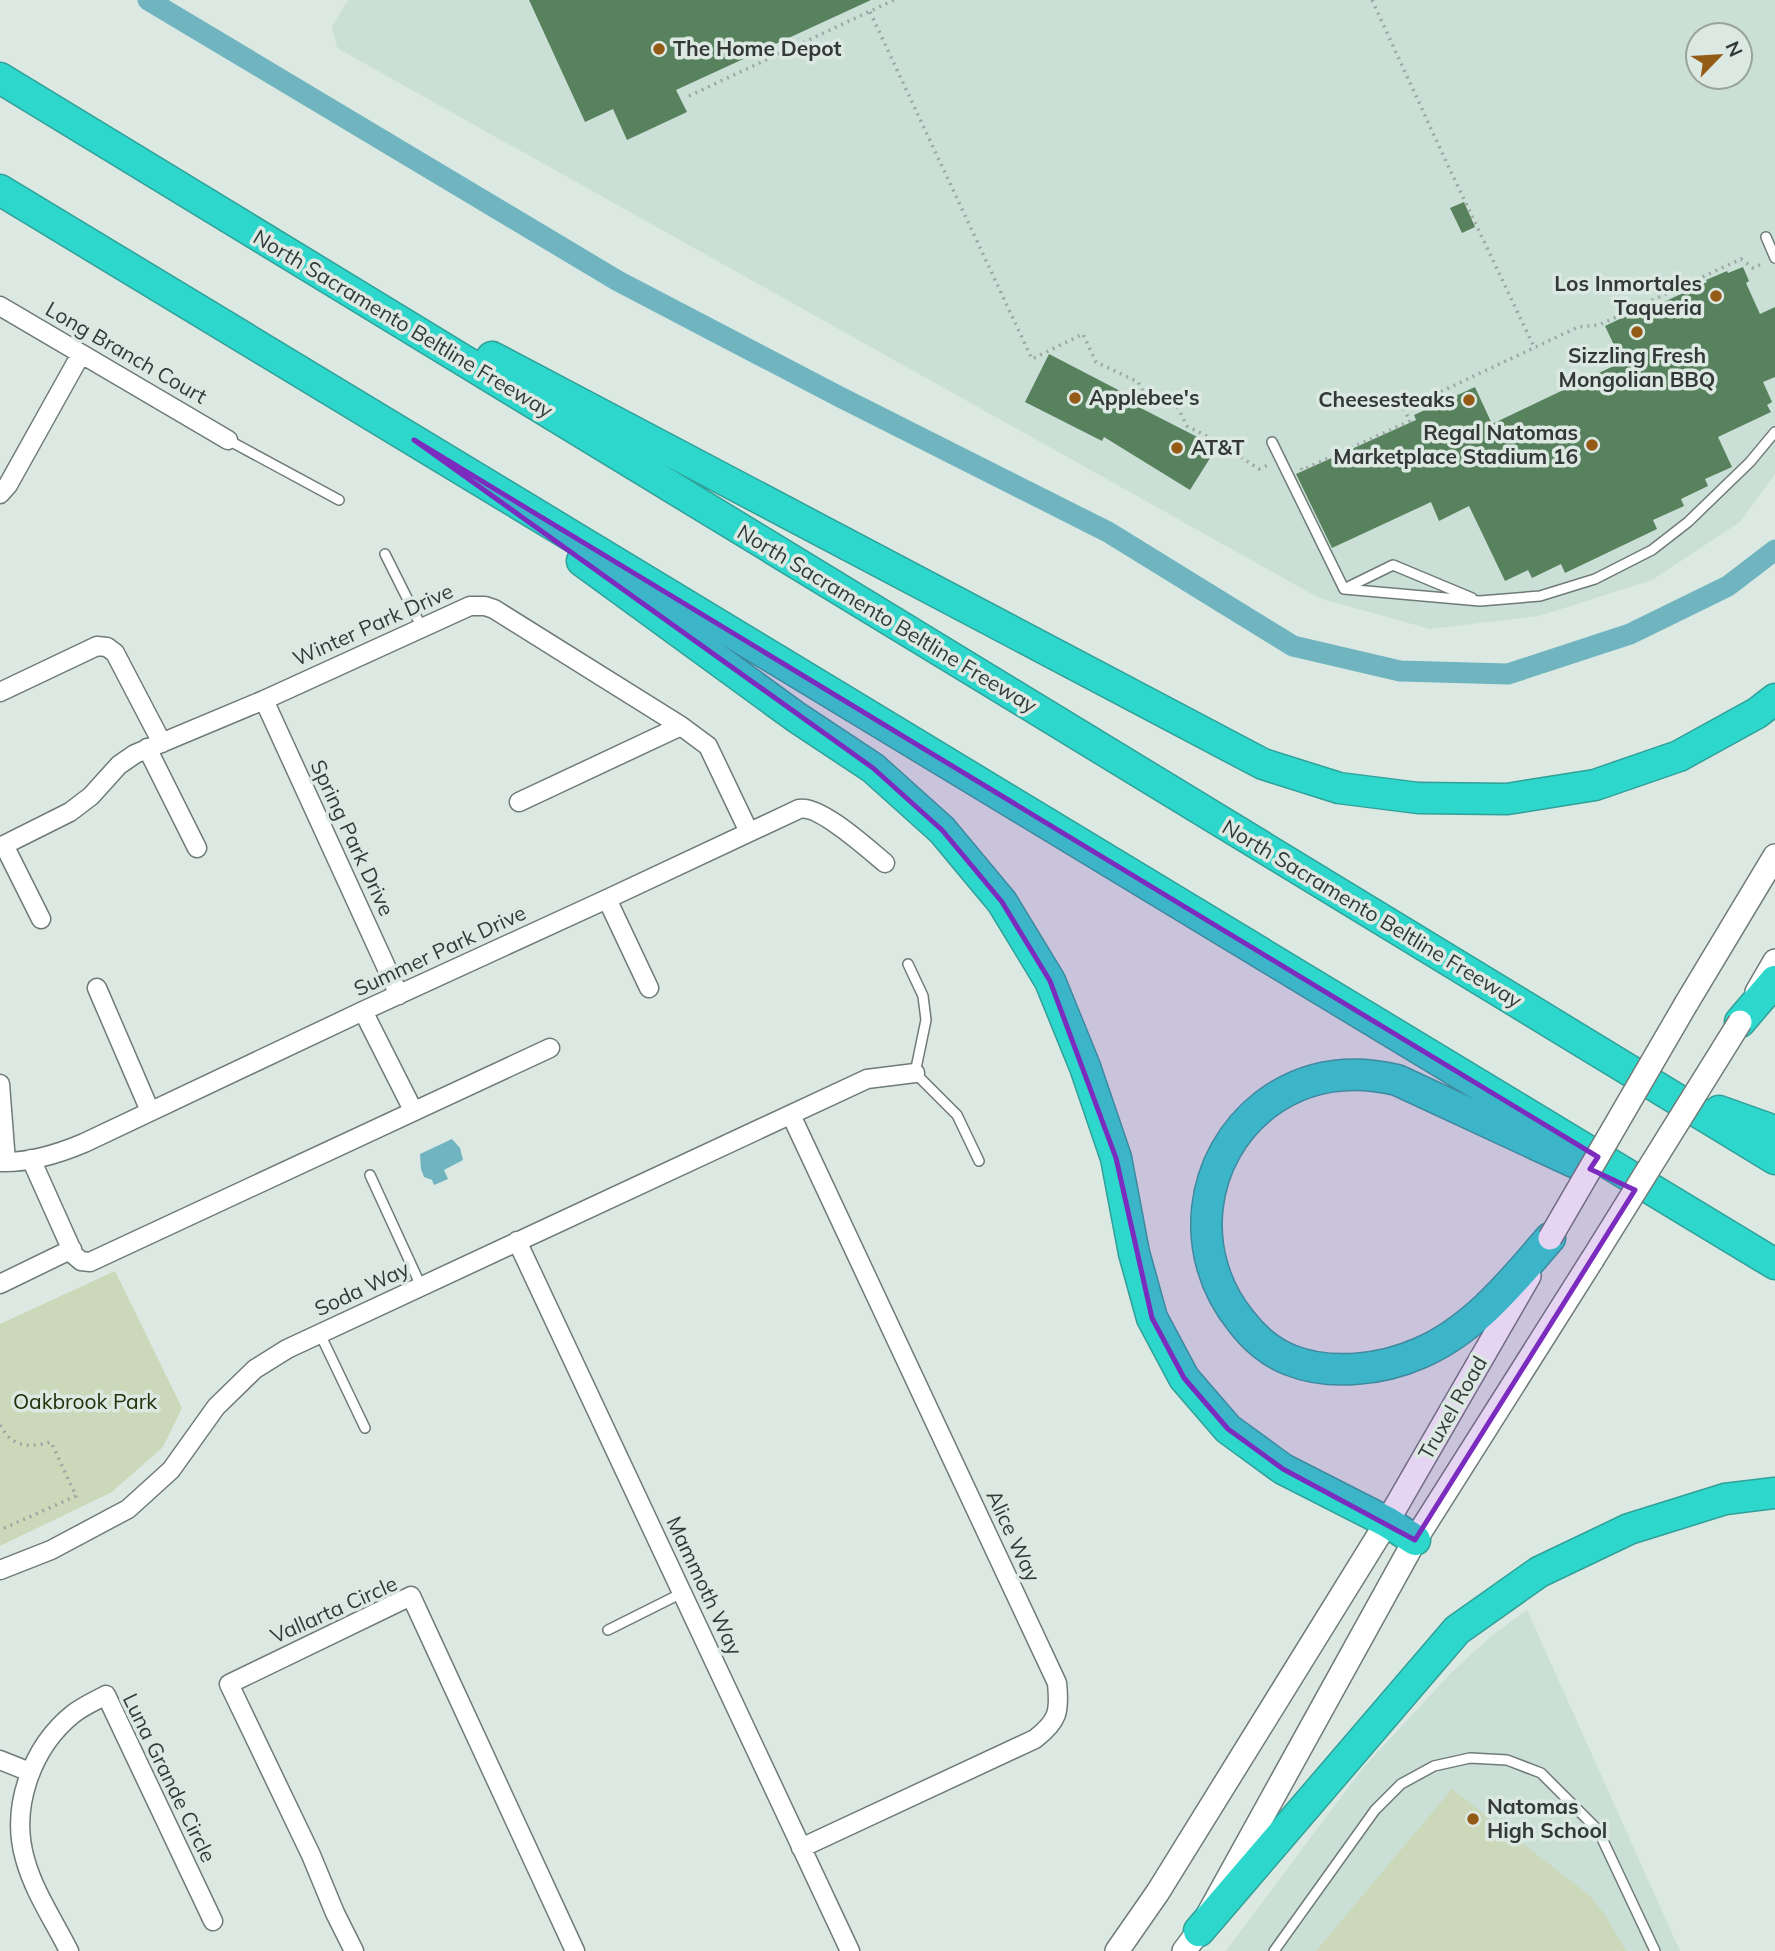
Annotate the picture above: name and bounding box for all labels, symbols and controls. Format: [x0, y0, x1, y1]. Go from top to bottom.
north arrow [1684, 21, 1754, 91]
place label: The Home Depot [673, 35, 842, 61]
text: N [1720, 37, 1748, 60]
marker: The Home Depot [651, 41, 667, 57]
street label: North Sacramento Beltline Freeway [249, 223, 558, 423]
place label: Los Inmortales Taqueria [1554, 270, 1702, 320]
marker: Los Inmortales Taqueria [1708, 288, 1724, 304]
street label: Long Branch Court [41, 295, 212, 409]
marker: Sizzling Fresh Mongolian BBQ [1629, 324, 1645, 340]
place label: Sizzling Fresh Mongolian BBQ [1559, 342, 1715, 392]
place label: Applebee's [1089, 384, 1199, 410]
place label: Cheesesteaks [1318, 386, 1455, 412]
marker: Applebee's [1067, 390, 1083, 406]
marker: Cheesesteaks [1461, 392, 1477, 408]
place label: Regal Natomas Marketplace Stadium 16 [1333, 419, 1578, 469]
place label: AT&T [1191, 434, 1245, 460]
marker: Regal Natomas Marketplace Stadium 16 [1584, 437, 1600, 453]
marker: AT&T [1169, 440, 1185, 456]
street label: North Sacramento Beltline Freeway [733, 518, 1042, 718]
street label: Winter Park Drive [288, 577, 457, 671]
street label: Spring Park Drive [305, 755, 400, 920]
street label: North Sacramento Beltline Freeway [1218, 813, 1527, 1013]
street label: Summer Park Drive [349, 899, 530, 1001]
street label: Soda Way [310, 1255, 413, 1321]
street label: Truxel Road [1412, 1351, 1492, 1464]
park label: Oakbrook Park [13, 1388, 157, 1414]
street label: Alice Way [981, 1486, 1046, 1586]
street label: Mammoth Way [661, 1512, 748, 1659]
street label: Vallarta Circle [266, 1570, 401, 1649]
street label: Luna Grande Circle [118, 1689, 222, 1866]
place label: Natomas High School [1487, 1793, 1607, 1843]
marker: Natomas High School [1465, 1811, 1481, 1827]

